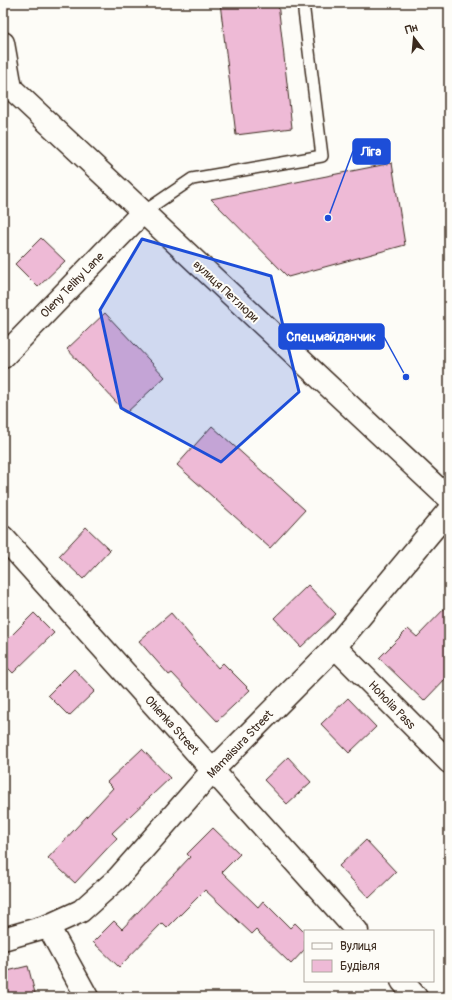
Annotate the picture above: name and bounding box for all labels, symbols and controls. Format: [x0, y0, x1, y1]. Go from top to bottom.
north arrow [394, 18, 434, 58]
text: Пн [404, 21, 419, 37]
callout: Ліга [353, 139, 390, 164]
text: Ліга [360, 144, 381, 160]
street label: Oleny Telihy Lane [37, 249, 107, 321]
street label: вулиця Петлюри [190, 257, 262, 326]
callout: Спецмайданчик [279, 324, 384, 349]
text: Спецмайданчик [286, 329, 376, 345]
street label: Hoholia Pass [365, 678, 419, 733]
street label: Ohienka Street [141, 693, 202, 758]
street label: Mamaisura Street [204, 707, 277, 781]
legend [304, 930, 434, 982]
text: Вулиця [340, 939, 377, 954]
text: Будівля [340, 959, 380, 974]

